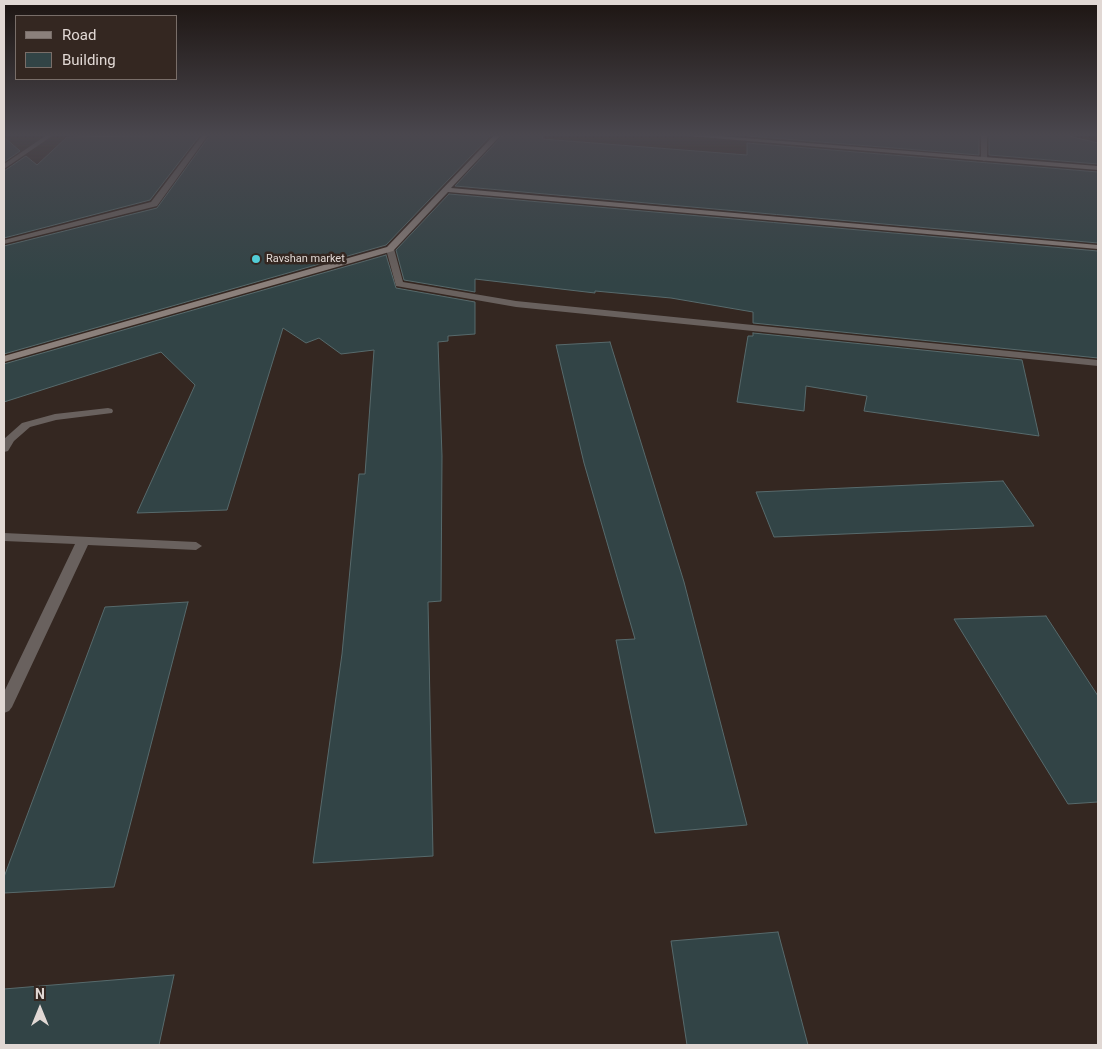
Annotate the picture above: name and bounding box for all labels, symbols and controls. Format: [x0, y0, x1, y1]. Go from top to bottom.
legend [15, 15, 178, 80]
text: Road [62, 26, 96, 44]
text: Building [62, 51, 116, 69]
place label: Ravshan market [266, 252, 345, 266]
marker: Ravshan market [250, 253, 262, 265]
north arrow [15, 984, 65, 1034]
text: N [35, 986, 45, 1002]

